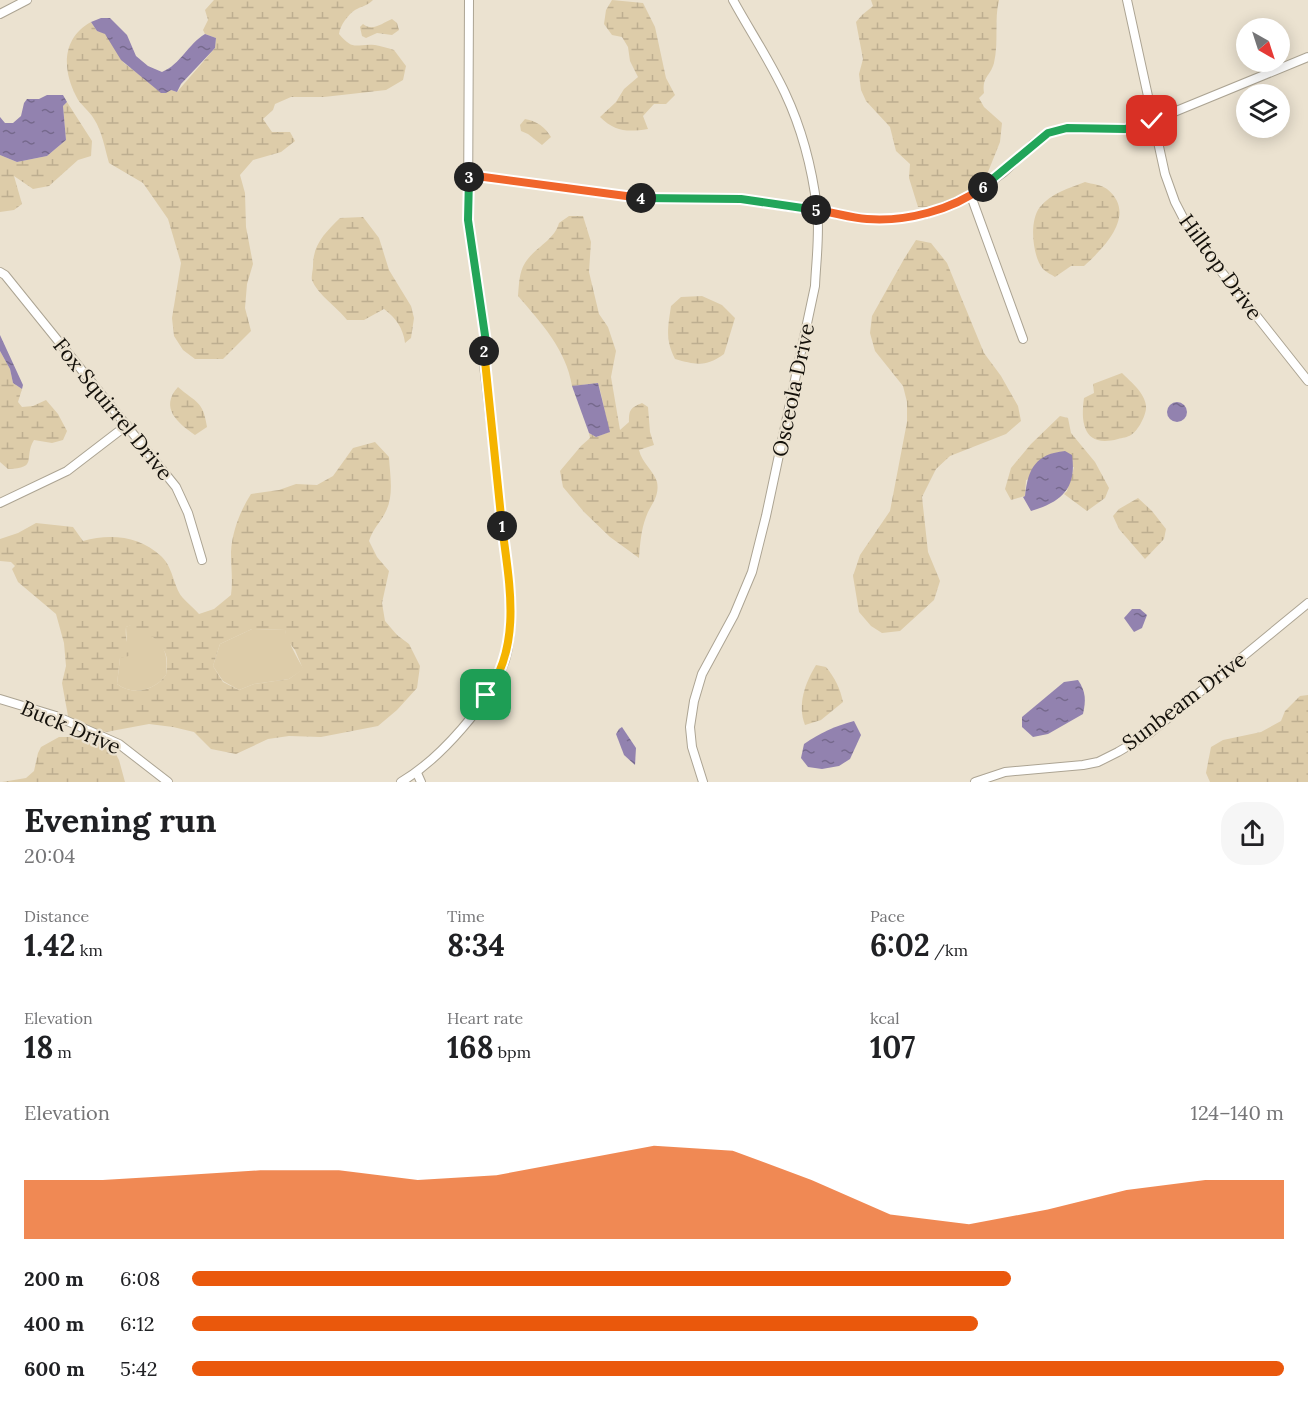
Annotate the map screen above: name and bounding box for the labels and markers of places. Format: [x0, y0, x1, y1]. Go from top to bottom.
pin [1126, 95, 1177, 146]
pin: 3 [454, 162, 484, 192]
pin: 6 [968, 172, 998, 202]
pin: 4 [626, 183, 656, 213]
pin: 5 [801, 195, 831, 225]
pin: 2 [469, 336, 499, 366]
pin: 1 [487, 511, 517, 541]
pin [460, 669, 511, 720]

